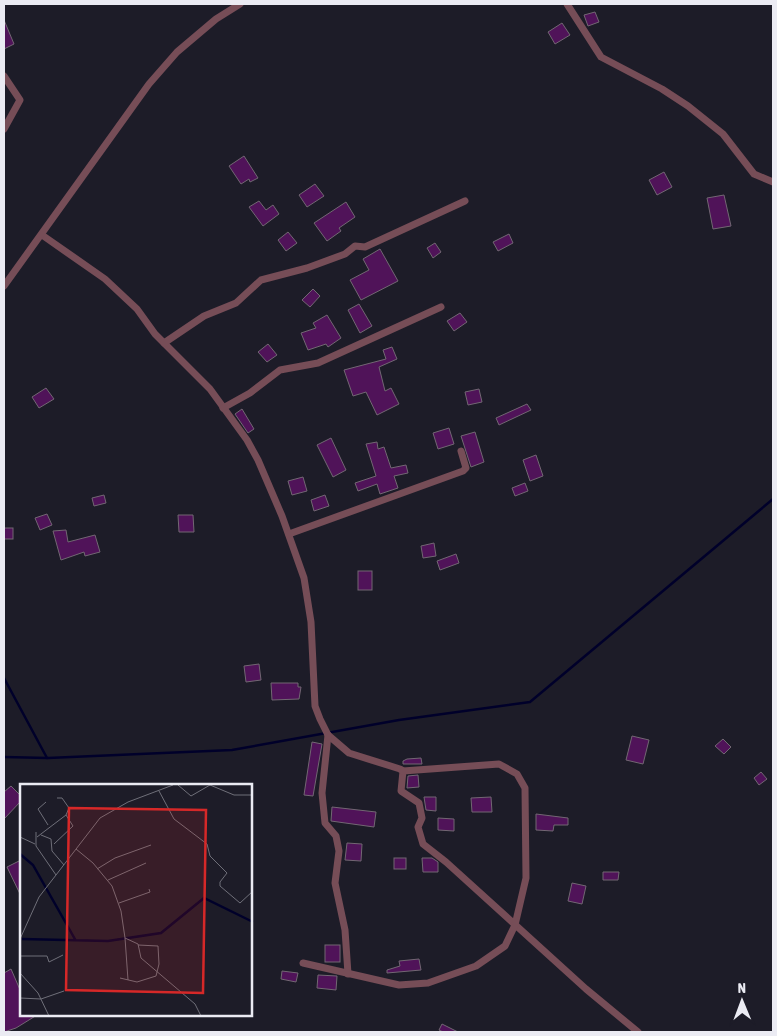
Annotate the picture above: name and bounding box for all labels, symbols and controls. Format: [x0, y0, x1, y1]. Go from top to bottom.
inset map [20, 784, 252, 1016]
north arrow [717, 976, 767, 1026]
text: N [738, 980, 746, 996]

